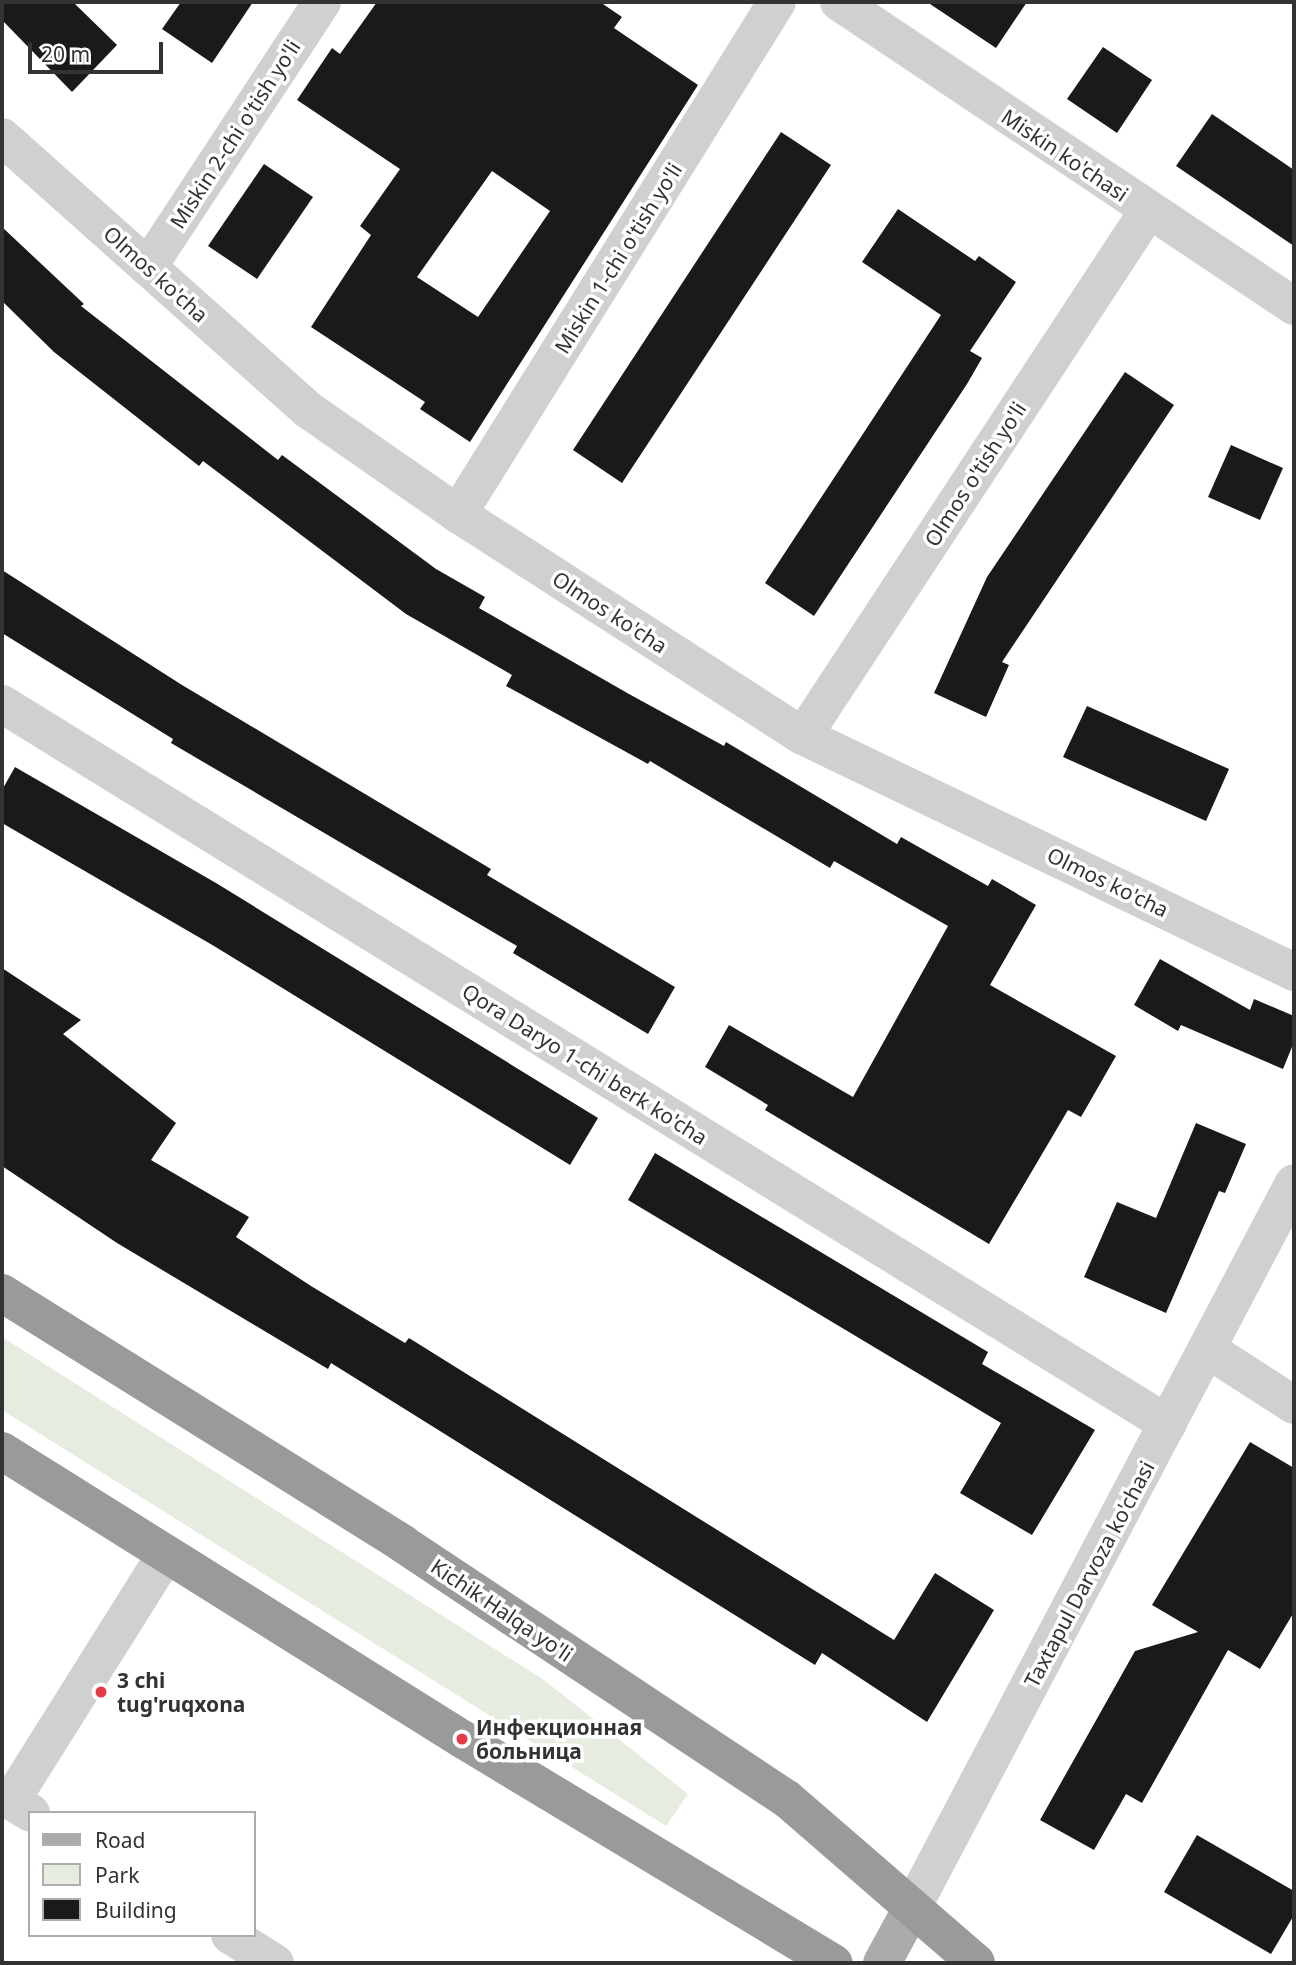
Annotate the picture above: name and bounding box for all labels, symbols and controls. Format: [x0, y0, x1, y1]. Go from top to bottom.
scale bar [32, 28, 166, 72]
street label: Miskin 2-chi o'tish yo'li [165, 35, 305, 233]
text: 20 m [41, 40, 90, 68]
street label: Miskin ko'chasi [997, 103, 1133, 207]
street label: Miskin 1-chi o'tish yo'li [549, 158, 687, 358]
street label: Olmos ko'cha [99, 221, 213, 327]
street label: Olmos o'tish yo'li [919, 397, 1031, 551]
street label: Olmos ko'cha [548, 566, 672, 658]
street label: Olmos ko'cha [1043, 842, 1173, 922]
street label: Qora Daryo 1-chi berk ko'cha [458, 978, 712, 1150]
street label: Taxtapul Darvoza ko'chasi [1019, 1457, 1159, 1691]
street label: Kichik Halqa yo'li [426, 1553, 578, 1667]
place label: 3 chi tug'ruqxona [117, 1667, 245, 1717]
marker: 3 chi tug'ruqxona [91, 1682, 111, 1702]
place label: Инфекционная больница [476, 1714, 642, 1764]
marker: Инфекционная больница [454, 1731, 470, 1747]
legend [28, 1811, 256, 1937]
text: Road [95, 1826, 145, 1854]
text: Park [95, 1861, 139, 1889]
text: Building [95, 1896, 177, 1924]

